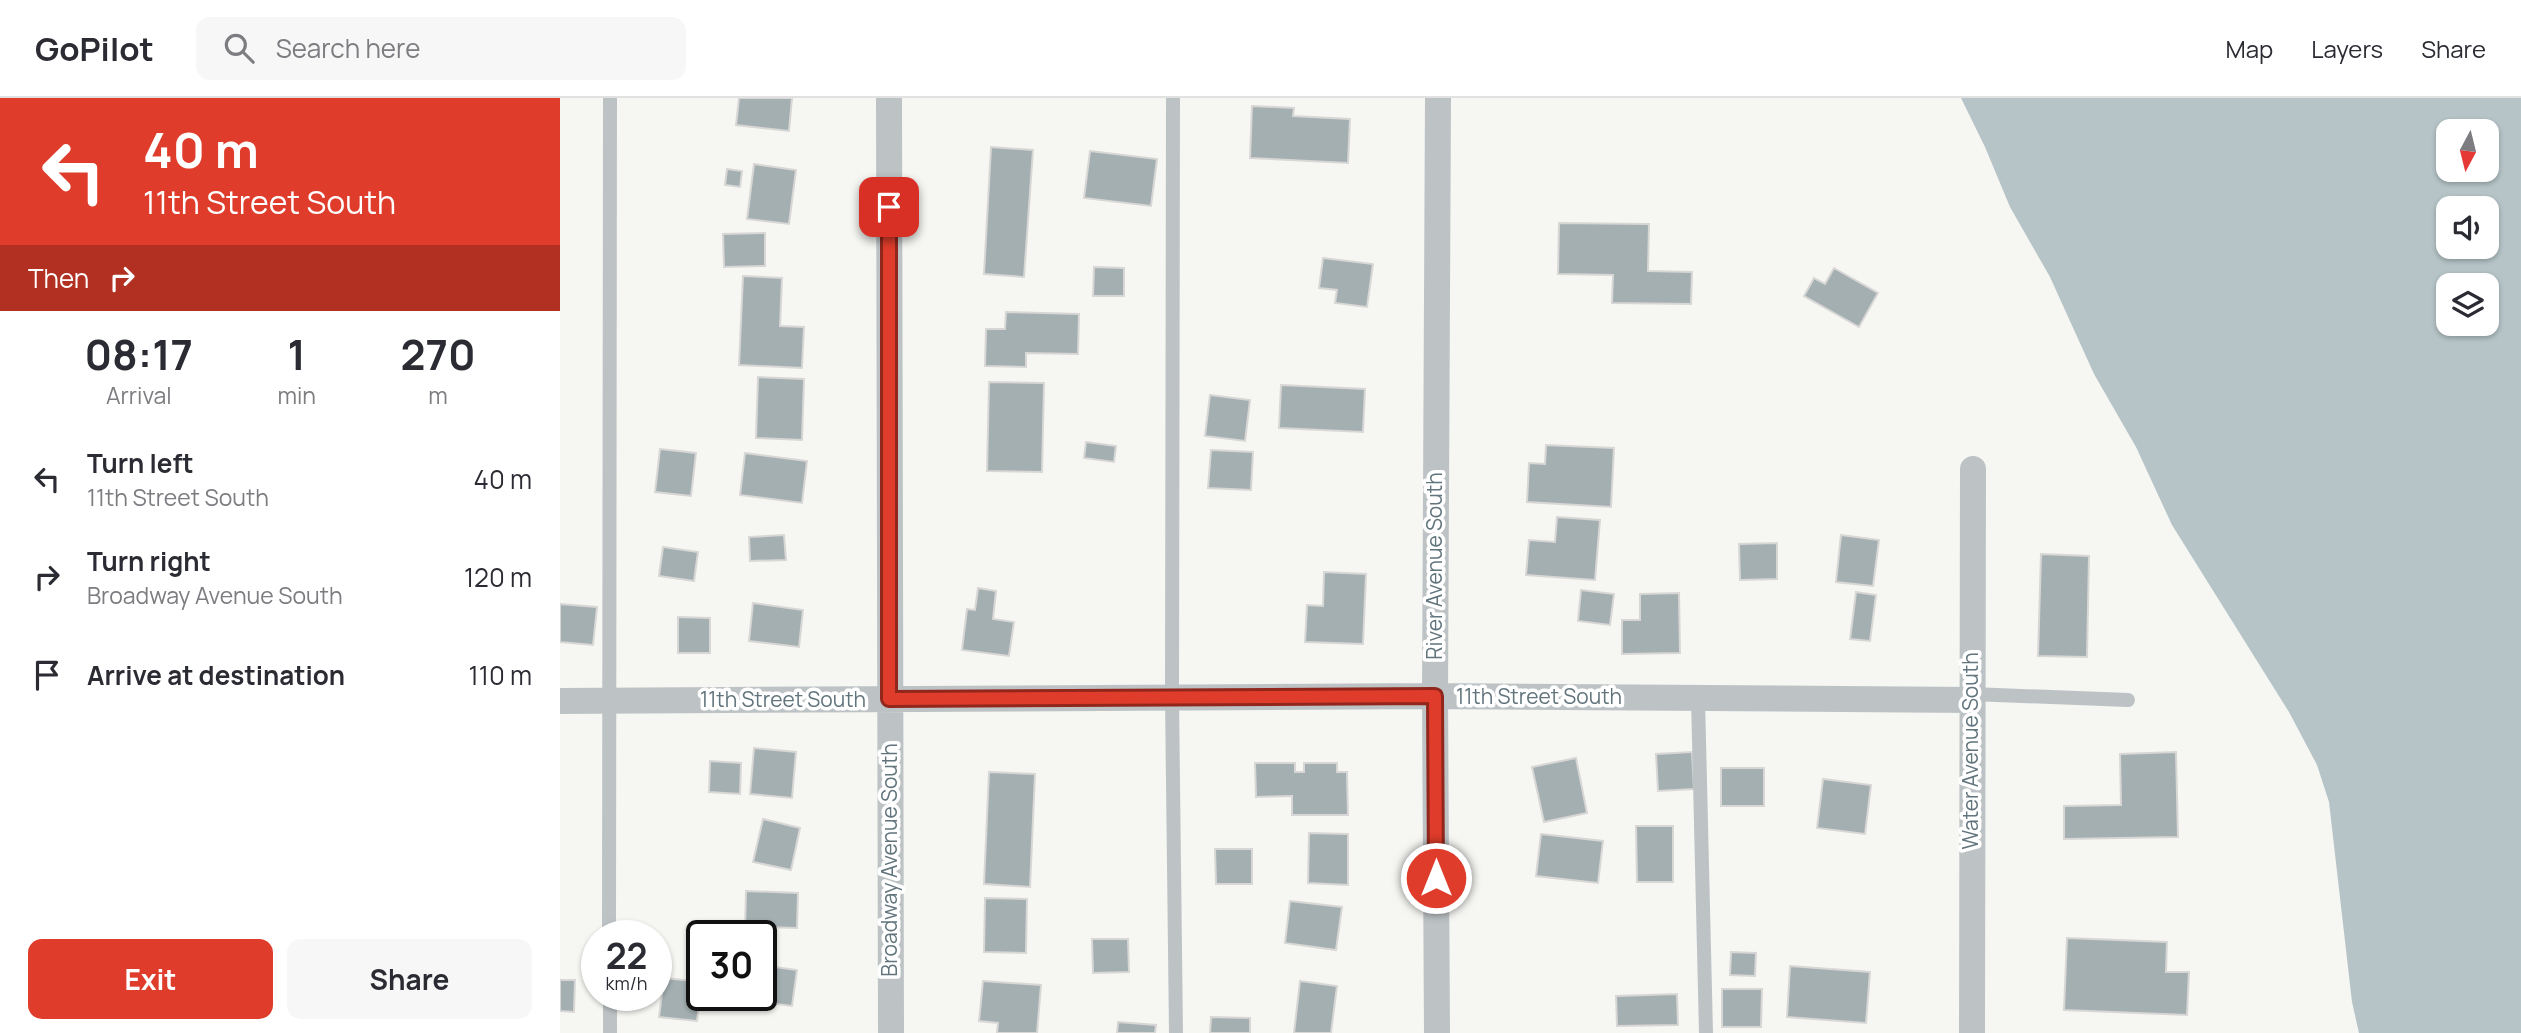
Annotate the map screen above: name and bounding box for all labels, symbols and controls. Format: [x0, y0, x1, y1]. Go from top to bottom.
search box [196, 17, 686, 80]
text: GoPilot [35, 26, 154, 71]
icon: search [220, 29, 258, 67]
text: Search here [276, 30, 420, 66]
text: Map [2226, 32, 2273, 65]
text: Layers [2311, 32, 2383, 65]
text: Share [2421, 32, 2486, 65]
text: 40 m [143, 116, 259, 183]
north arrow [2436, 119, 2499, 182]
map controls [2436, 119, 2499, 336]
icon: left [28, 126, 119, 217]
pin [859, 177, 919, 237]
text: 11th Street South [143, 180, 396, 224]
icon: arrive [870, 188, 908, 226]
button: sound [2436, 196, 2499, 259]
icon: right [103, 259, 141, 297]
text: Then [28, 260, 89, 296]
button: layers [2436, 273, 2499, 336]
text: 08:17 [84, 325, 193, 383]
text: 1 [288, 325, 306, 383]
text: 270 [400, 325, 476, 383]
text: Arrival [106, 379, 172, 411]
text: min [277, 379, 316, 411]
text: m [428, 379, 448, 411]
text: Turn left [87, 445, 194, 481]
icon: left [28, 460, 66, 498]
text: 40 m [474, 461, 532, 497]
street label: River Avenue South [1420, 472, 1448, 660]
text: 11th Street South [87, 481, 269, 513]
text: Turn right [87, 543, 211, 579]
icon: right [28, 558, 66, 596]
text: 120 m [464, 559, 532, 595]
text: Broadway Avenue South [87, 579, 343, 611]
street label: Water Avenue South [1956, 652, 1984, 850]
icon: arrive [28, 656, 66, 694]
text: Arrive at destination [87, 657, 345, 693]
text: 110 m [469, 657, 532, 693]
street label: 11th Street South [1456, 682, 1622, 710]
street label: 11th Street South [700, 685, 866, 713]
street label: Broadway Avenue South [875, 743, 903, 977]
position arrow [1399, 841, 1473, 915]
speed limit sign: 30 [686, 920, 777, 1011]
text: 22 [606, 932, 647, 980]
button: Exit [28, 939, 273, 1019]
button: Share [287, 939, 532, 1019]
text: km/h [606, 971, 647, 995]

